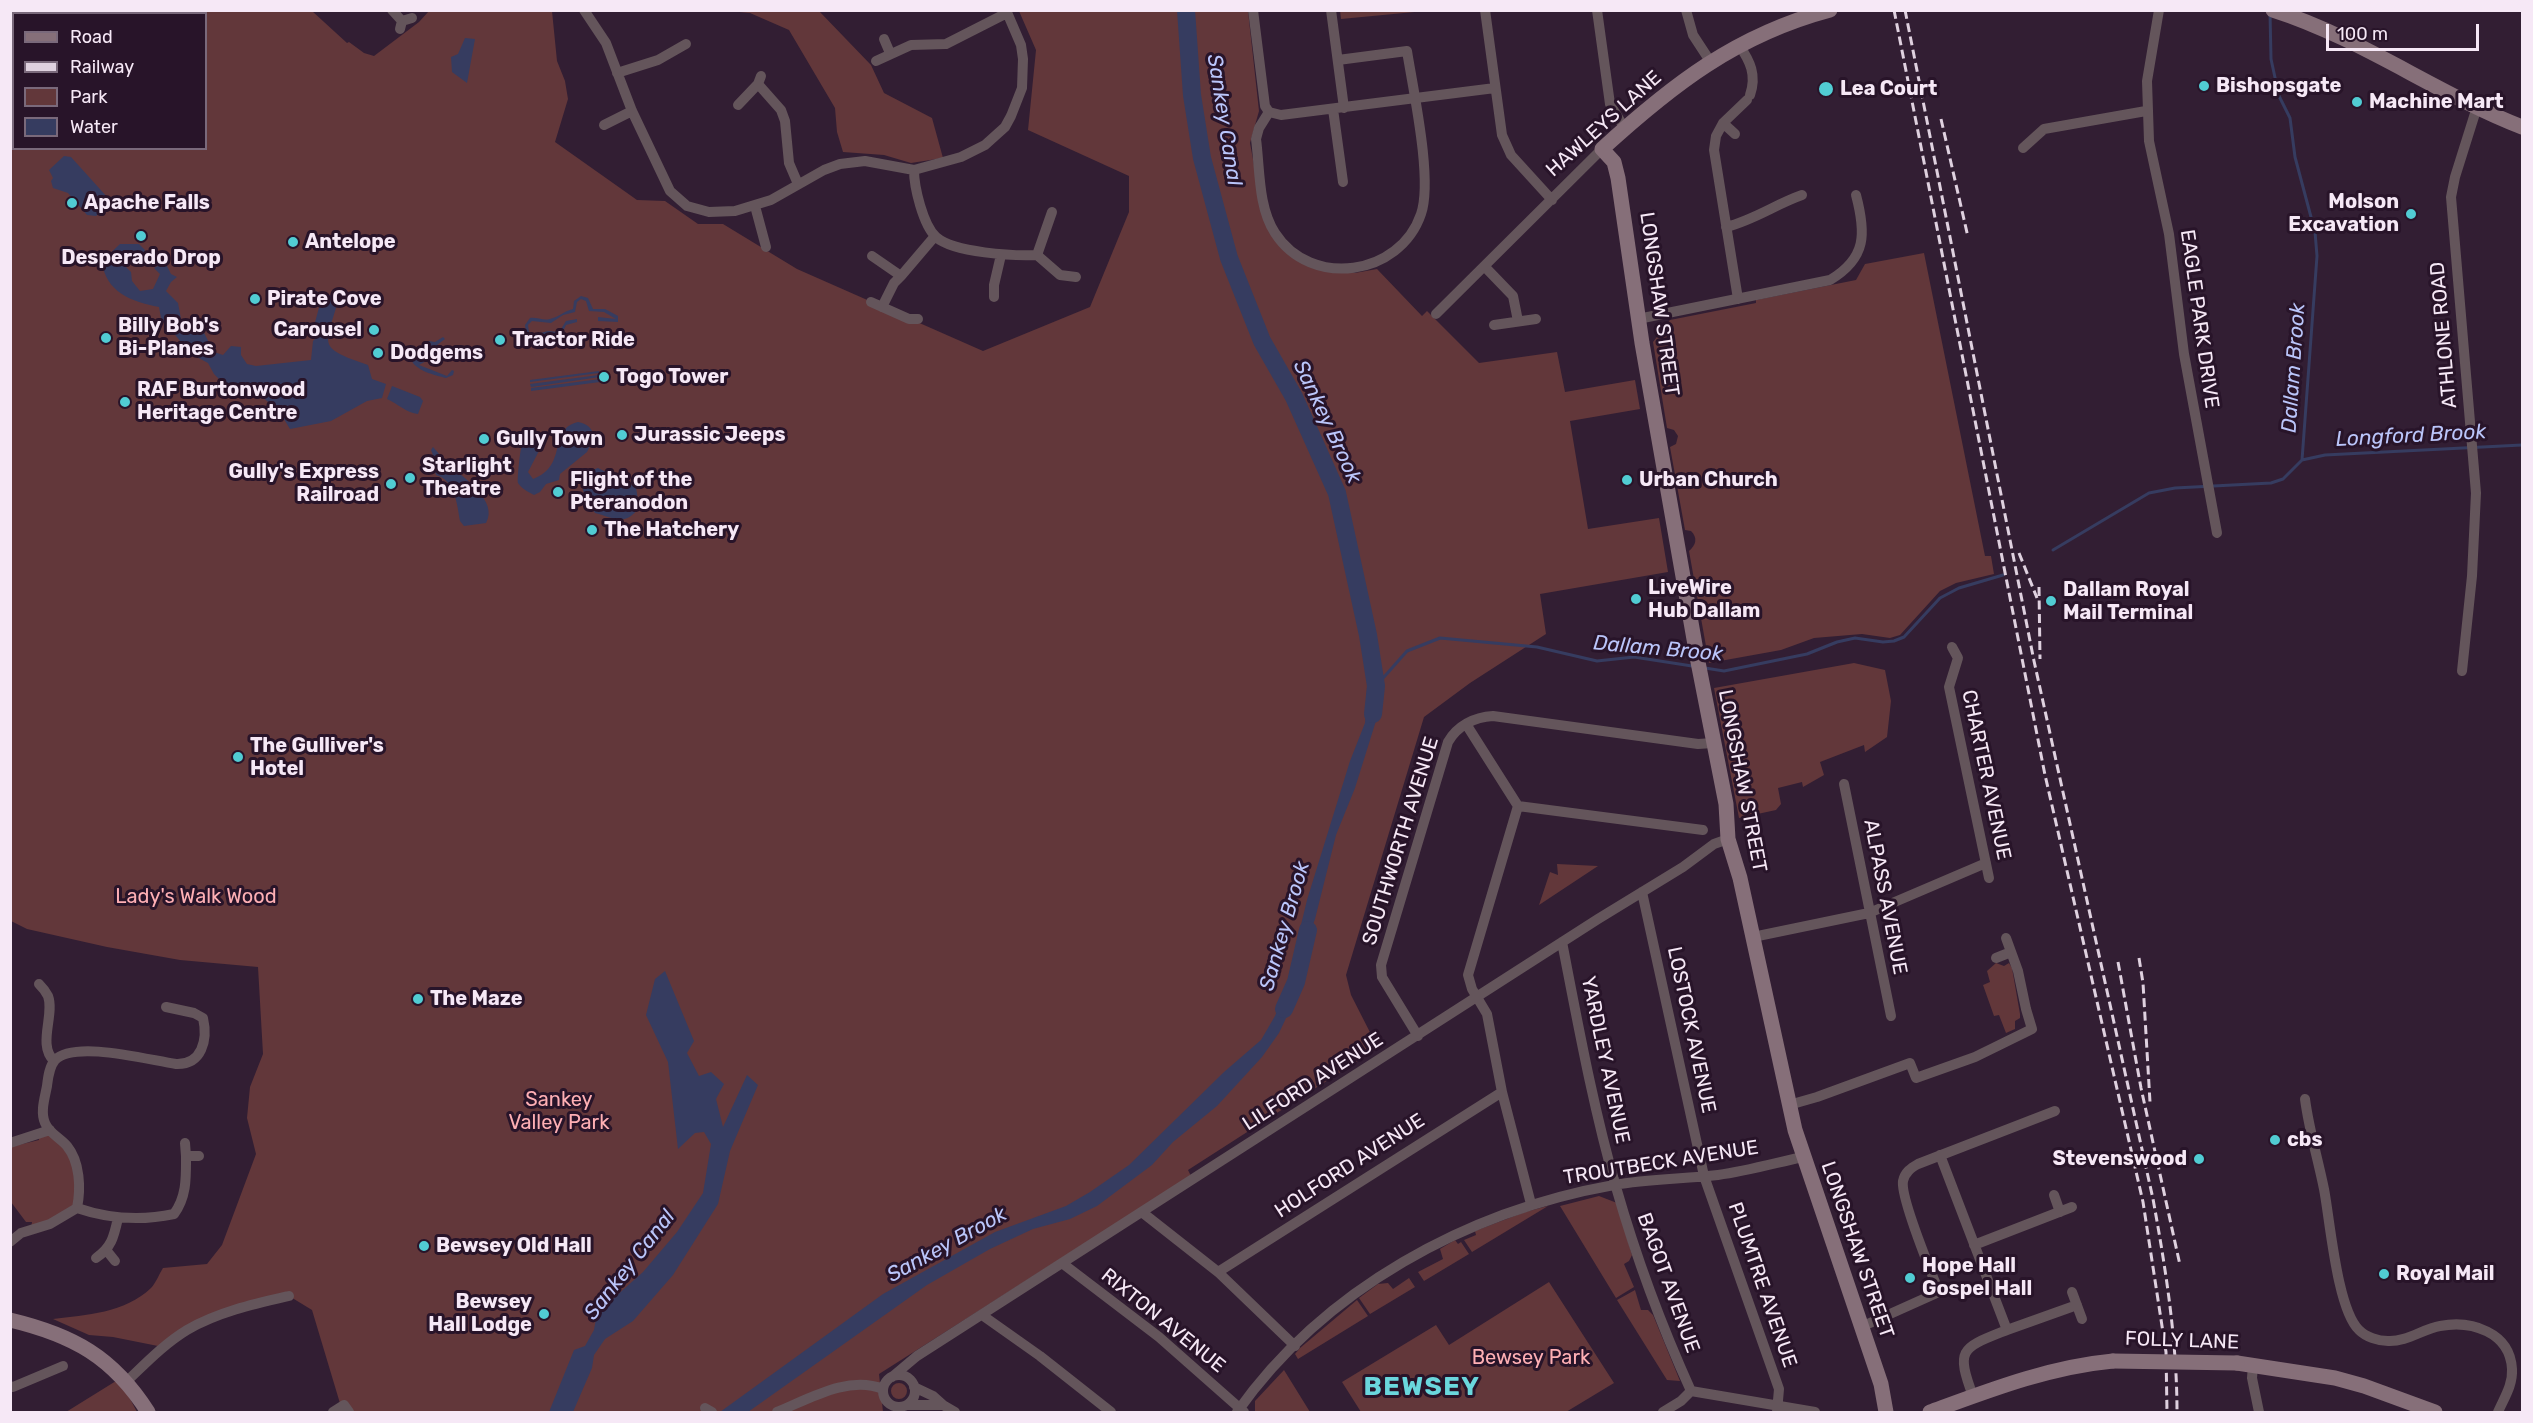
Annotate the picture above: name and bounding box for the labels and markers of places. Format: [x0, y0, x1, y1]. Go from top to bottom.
place label: Bishopsgate [2216, 74, 2341, 98]
place label: Lea Court [1840, 77, 1937, 101]
marker: Bishopsgate [2197, 79, 2211, 93]
marker: Lea Court [1817, 80, 1835, 98]
place label: Machine Mart [2369, 90, 2504, 114]
marker: Machine Mart [2350, 95, 2364, 109]
place label: Molson Excavation [2288, 190, 2399, 237]
place label: Apache Falls [84, 191, 210, 215]
marker: Apache Falls [65, 196, 79, 210]
marker: Molson Excavation [2404, 207, 2418, 221]
marker: Desperado Drop [134, 229, 148, 243]
place label: Antelope [305, 230, 396, 254]
marker: Antelope [286, 235, 300, 249]
place label: Desperado Drop [61, 246, 221, 270]
place label: Pirate Cove [267, 287, 382, 311]
marker: Pirate Cove [248, 292, 262, 306]
place label: Billy Bob's Bi-Planes [118, 314, 219, 361]
place label: Carousel [273, 318, 362, 342]
marker: Carousel [367, 323, 381, 337]
place label: Tractor Ride [512, 328, 635, 352]
marker: Billy Bob's Bi-Planes [99, 331, 113, 345]
marker: Tractor Ride [493, 333, 507, 347]
place label: Dodgems [390, 341, 483, 365]
marker: Dodgems [371, 346, 385, 360]
place label: Togo Tower [616, 365, 728, 389]
marker: Togo Tower [597, 370, 611, 384]
place label: RAF Burtonwood Heritage Centre [137, 378, 305, 425]
marker: RAF Burtonwood Heritage Centre [118, 395, 132, 409]
place label: Jurassic Jeeps [634, 423, 786, 447]
place label: Gully Town [496, 427, 603, 451]
marker: Jurassic Jeeps [615, 428, 629, 442]
marker: Gully Town [477, 432, 491, 446]
place label: Starlight Theatre [422, 454, 512, 501]
place label: Gully's Express Railroad [228, 460, 379, 507]
place label: Flight of the Pteranodon [570, 468, 692, 515]
place label: Urban Church [1639, 468, 1778, 492]
marker: Starlight Theatre [403, 471, 417, 485]
marker: Urban Church [1620, 473, 1634, 487]
marker: Gully's Express Railroad [384, 477, 398, 491]
marker: Flight of the Pteranodon [551, 485, 565, 499]
place label: The Hatchery [604, 518, 739, 542]
marker: The Hatchery [585, 523, 599, 537]
place label: LiveWire Hub Dallam [1648, 576, 1760, 623]
place label: Dallam Royal Mail Terminal [2063, 578, 2193, 625]
marker: LiveWire Hub Dallam [1629, 592, 1643, 606]
marker: Dallam Royal Mail Terminal [2044, 594, 2058, 608]
place label: The Gulliver's Hotel [250, 734, 384, 781]
marker: The Gulliver's Hotel [231, 750, 245, 764]
place label: The Maze [430, 987, 523, 1011]
marker: The Maze [411, 992, 425, 1006]
place label: cbs [2287, 1128, 2322, 1152]
marker: cbs [2268, 1133, 2282, 1147]
place label: Stevenswood [2052, 1147, 2187, 1171]
marker: Stevenswood [2192, 1152, 2206, 1166]
place label: Bewsey Old Hall [436, 1234, 592, 1258]
marker: Bewsey Old Hall [417, 1239, 431, 1253]
place label: Hope Hall Gospel Hall [1922, 1254, 2032, 1301]
place label: Royal Mail [2396, 1262, 2495, 1286]
marker: Royal Mail [2377, 1267, 2391, 1281]
marker: Hope Hall Gospel Hall [1903, 1271, 1917, 1285]
place label: Bewsey Hall Lodge [428, 1290, 532, 1337]
marker: Bewsey Hall Lodge [537, 1307, 551, 1321]

